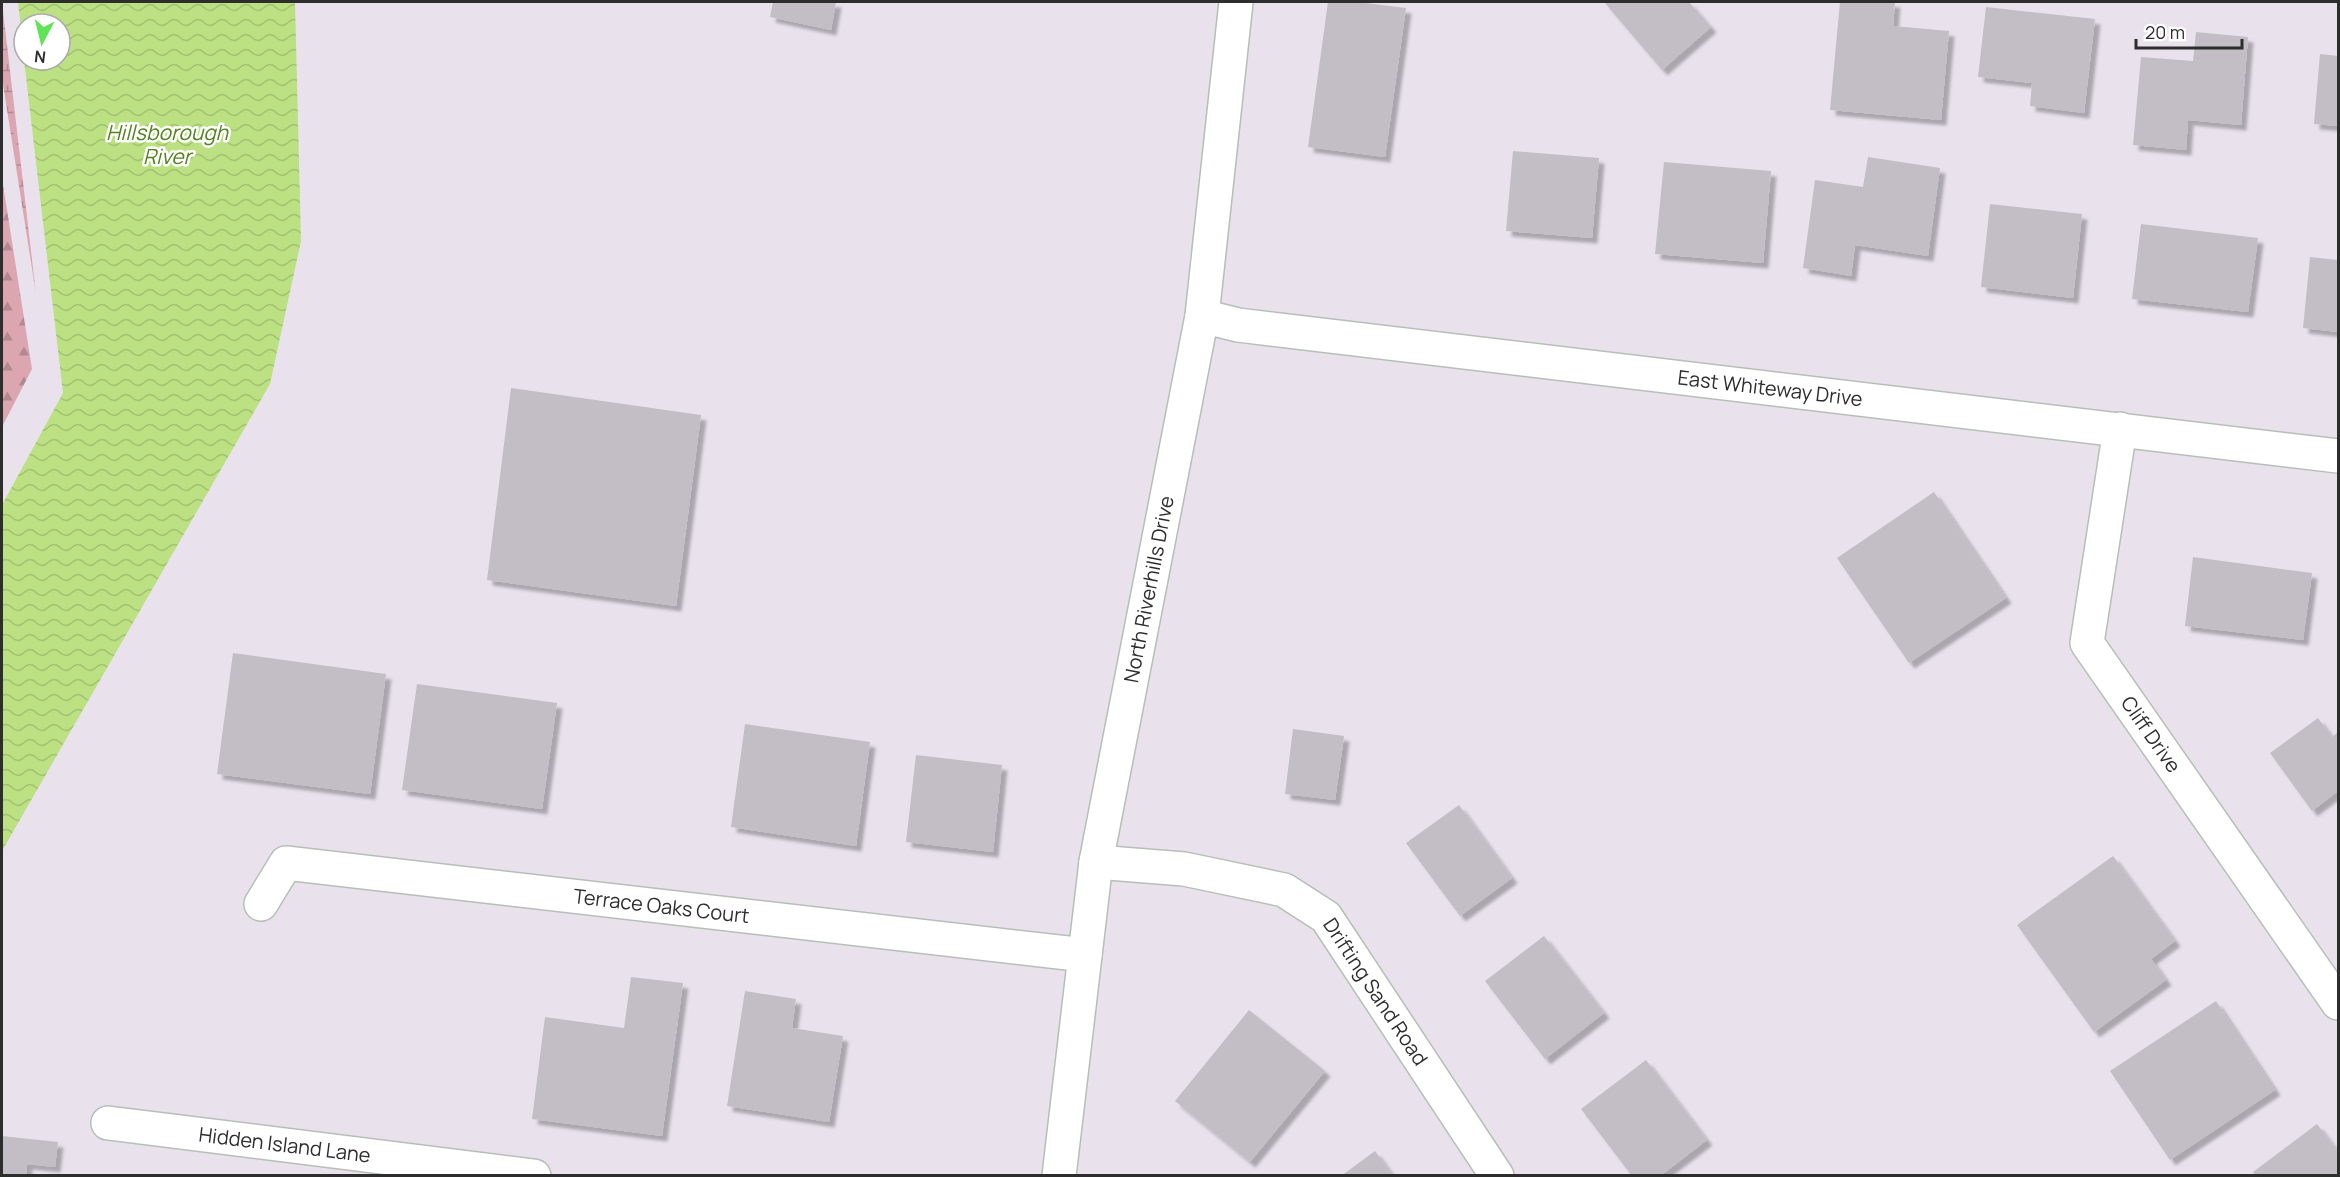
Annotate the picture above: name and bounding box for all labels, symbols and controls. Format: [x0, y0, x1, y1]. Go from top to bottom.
north arrow [12, 12, 72, 72]
scale bar [2136, 12, 2242, 50]
text: 20 m [2145, 20, 2185, 44]
text: N [33, 45, 47, 69]
water label: Hillsborough River [106, 118, 230, 170]
street label: East Whiteway Drive [1676, 363, 1864, 412]
street label: North Riverhills Drive [1117, 493, 1180, 685]
street label: Cliff Drive [2115, 690, 2187, 778]
street label: Terrace Oaks Court [572, 882, 751, 929]
street label: Drifting Sand Road [1317, 913, 1434, 1070]
street label: Hidden Island Lane [197, 1120, 372, 1169]

